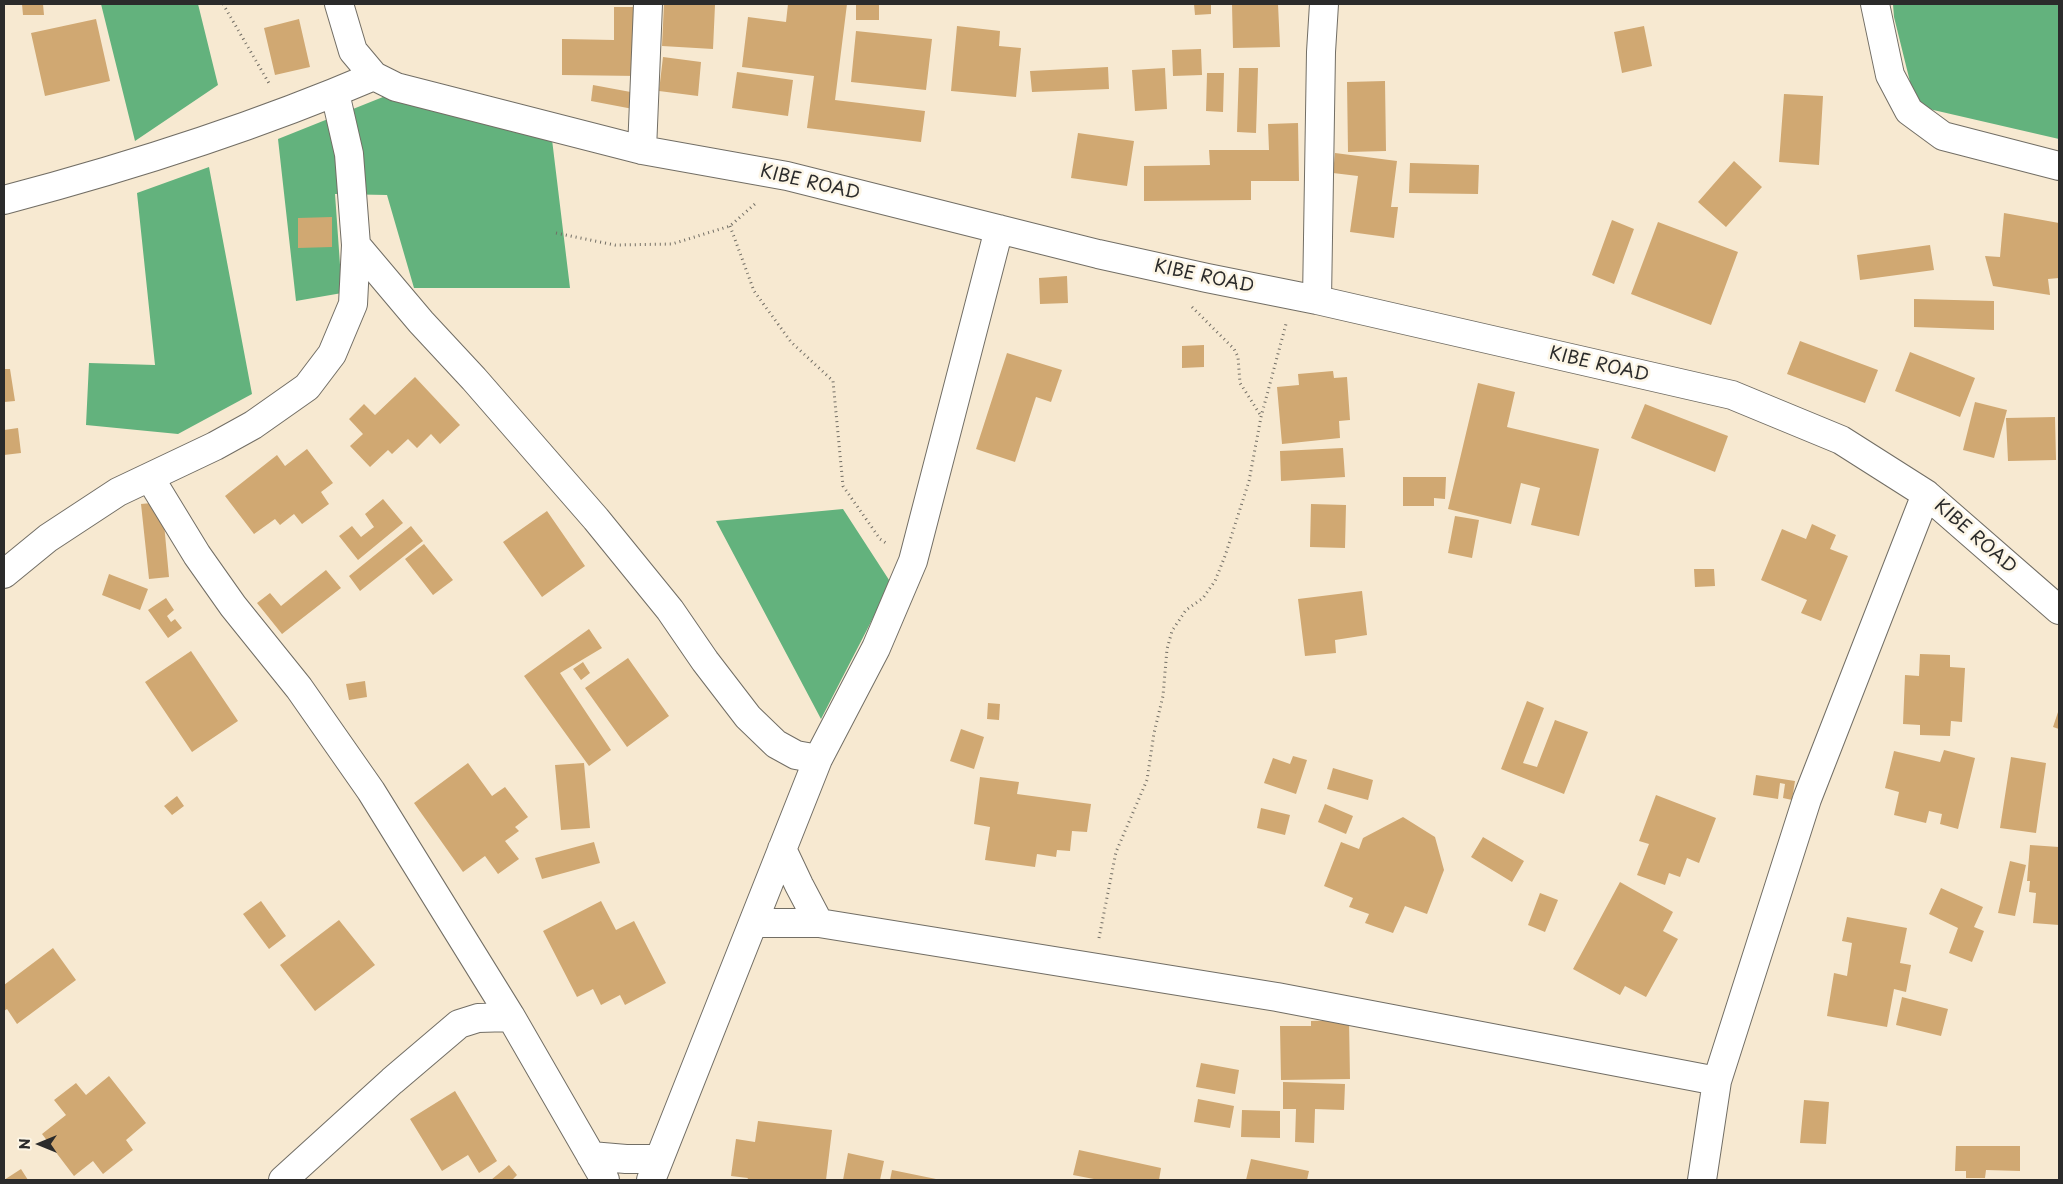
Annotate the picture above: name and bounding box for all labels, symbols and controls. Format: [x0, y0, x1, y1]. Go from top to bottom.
street label: KIBE ROAD [758, 161, 862, 205]
street label: KIBE ROAD [1152, 256, 1256, 298]
street label: KIBE ROAD [1547, 343, 1651, 387]
street label: KIBE ROAD [1929, 495, 2021, 579]
north arrow [15, 1119, 65, 1169]
text: N [14, 1138, 35, 1150]

